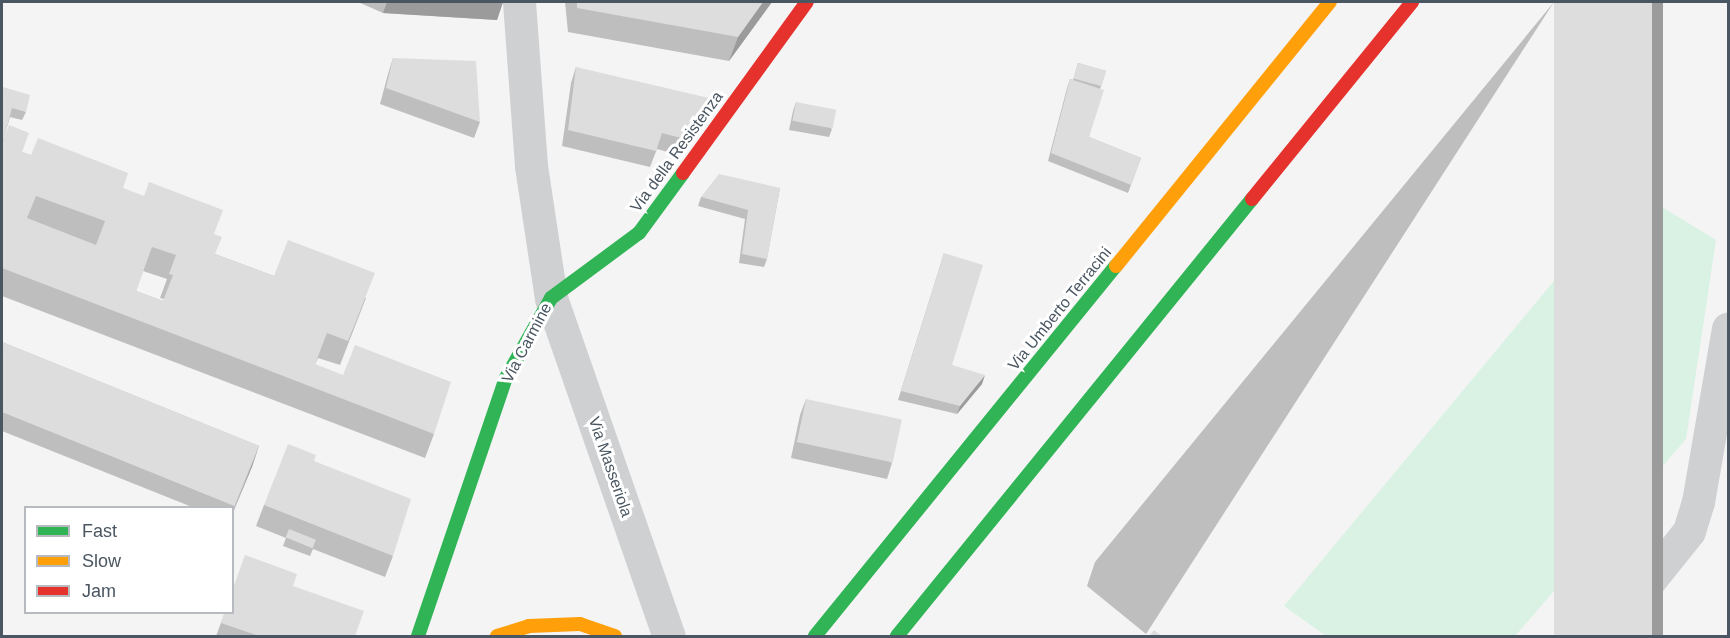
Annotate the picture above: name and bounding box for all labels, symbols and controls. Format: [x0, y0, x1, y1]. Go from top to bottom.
street label: Via della Resistenza [627, 88, 727, 216]
street label: Via Umberto Terracini [1004, 243, 1116, 375]
street label: Via Carmine [498, 300, 556, 386]
street label: Via Masseriola [584, 414, 636, 520]
legend [24, 506, 234, 614]
text: Fast [82, 521, 117, 541]
text: Slow [82, 551, 121, 571]
text: Jam [82, 581, 116, 601]

